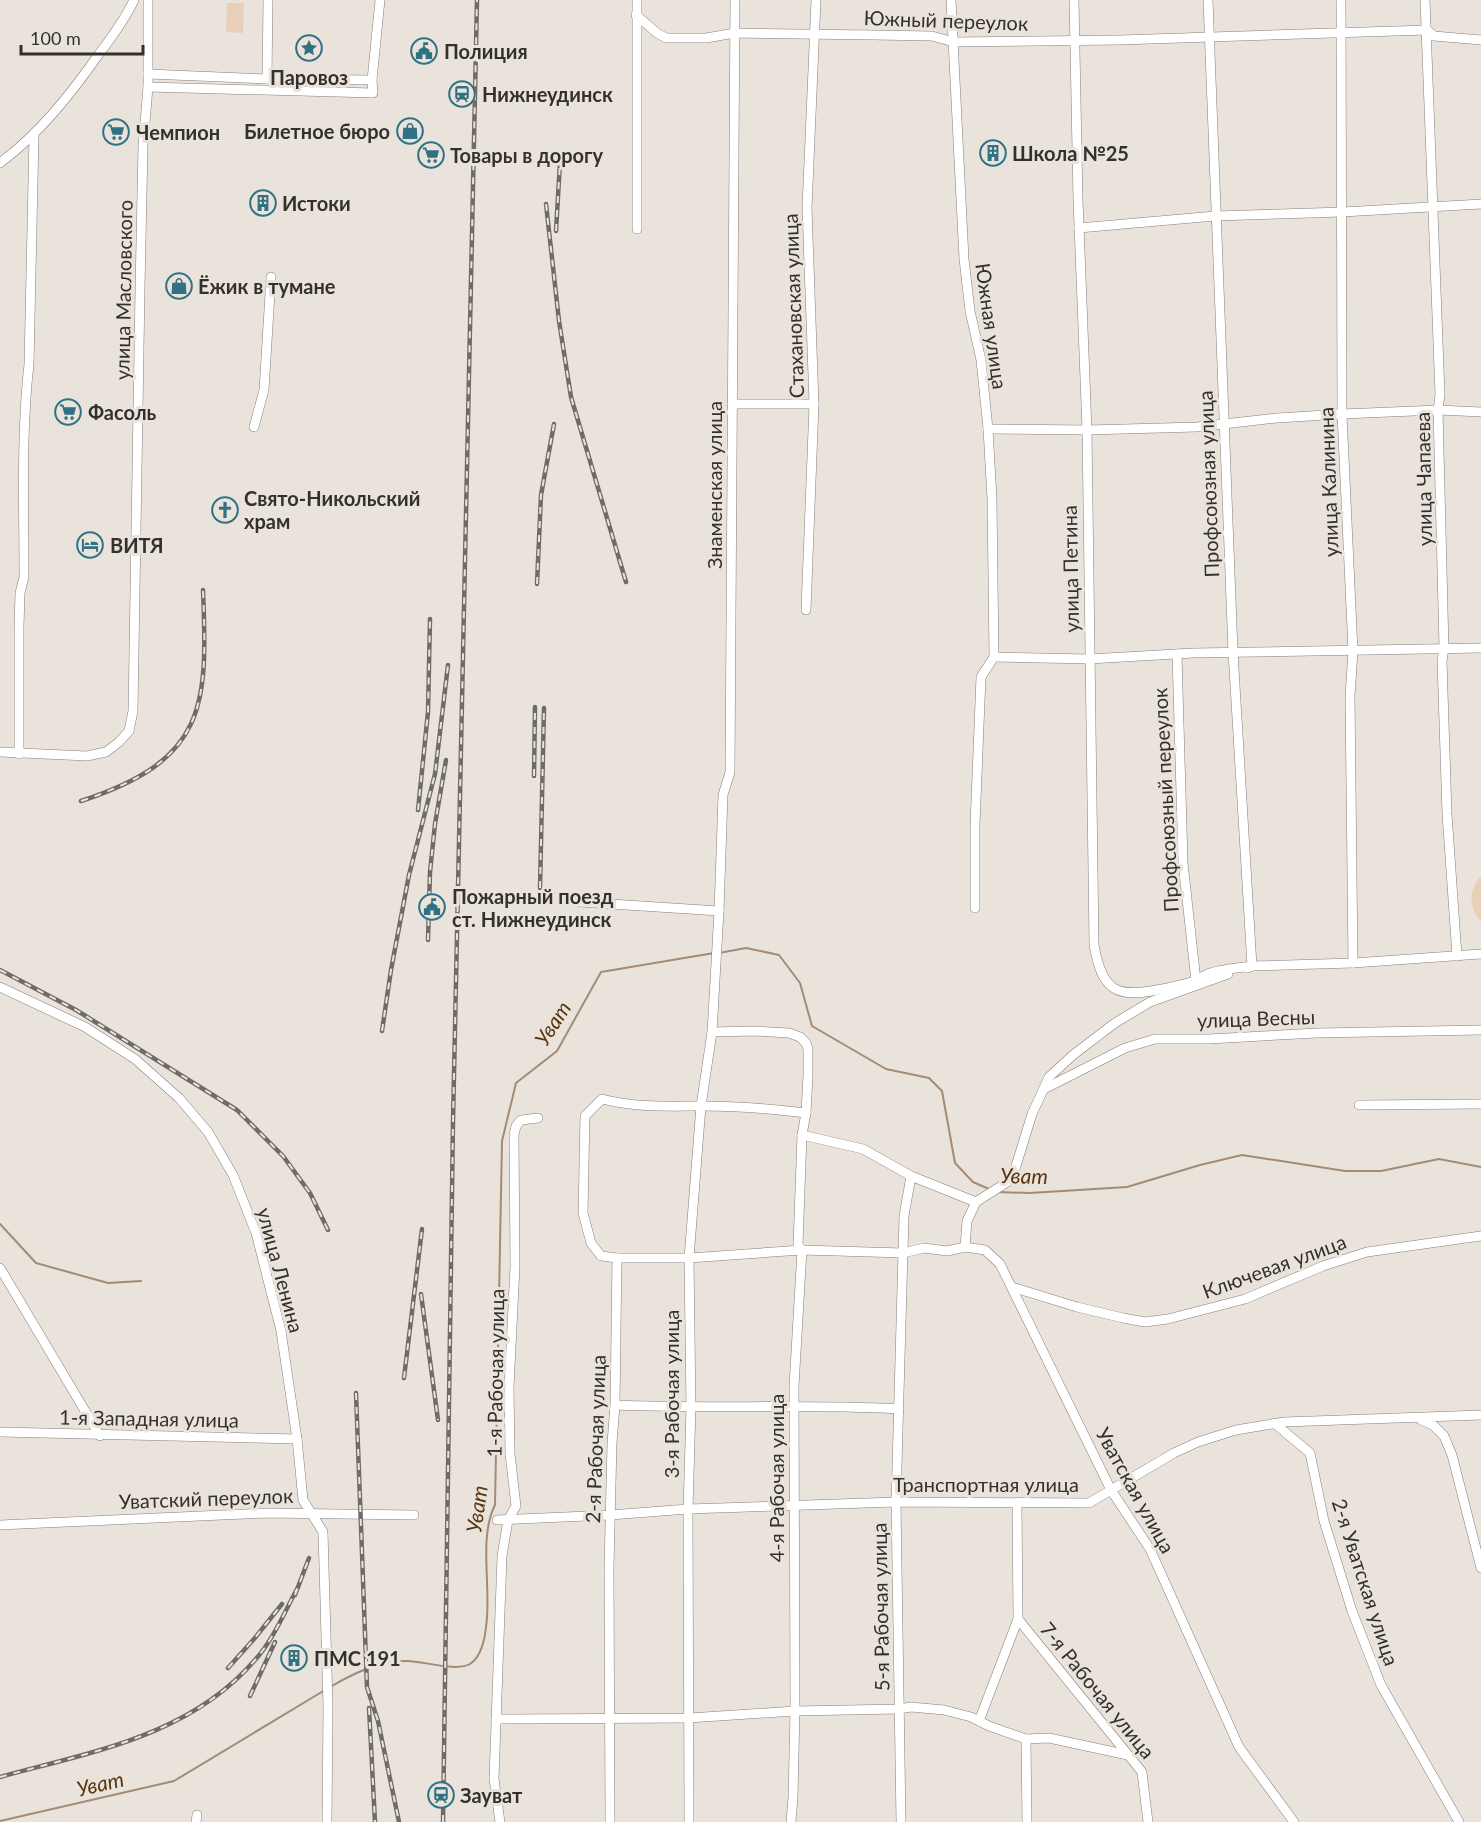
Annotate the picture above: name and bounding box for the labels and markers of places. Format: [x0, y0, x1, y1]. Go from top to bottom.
place icon: Паровоз [294, 33, 324, 63]
public building icon: Полиция [409, 36, 439, 66]
place label: Полиция [444, 39, 528, 63]
place label: Паровоз [270, 65, 348, 89]
station icon: Нижнеудинск [447, 79, 477, 109]
place label: Нижнеудинск [482, 82, 613, 106]
shop icon: Билетное бюро [395, 116, 425, 146]
supermarket icon: Чемпион [101, 117, 131, 147]
place label: Билетное бюро [244, 119, 390, 143]
place label: Чемпион [136, 120, 220, 144]
building icon: Школа №25 [978, 138, 1008, 168]
supermarket icon: Товары в дорогу [416, 140, 446, 170]
place label: Школа №25 [1012, 141, 1129, 165]
place label: Товары в дорогу [450, 143, 603, 167]
building icon: Истоки [248, 188, 278, 218]
place label: Истоки [282, 191, 351, 215]
shop icon: Ёжик в тумане [164, 271, 194, 301]
place label: Ёжик в тумане [198, 274, 336, 298]
supermarket icon: Фасоль [53, 397, 83, 427]
place label: Фасоль [88, 400, 157, 424]
place label: Свято-Никольский храм [244, 486, 420, 533]
church icon: Свято-Никольский храм [210, 495, 240, 525]
hotel icon: ВИТЯ [75, 530, 105, 560]
place label: ВИТЯ [110, 533, 164, 557]
place label: Пожарный поезд ст. Нижнеудинск [452, 884, 614, 931]
public building icon: Пожарный поезд ст. Нижнеудинск [417, 892, 447, 922]
building icon: ПМС 191 [279, 1643, 309, 1673]
place label: ПМС 191 [314, 1646, 401, 1670]
station icon: Зауват [426, 1780, 456, 1810]
place label: Зауват [460, 1783, 523, 1807]

